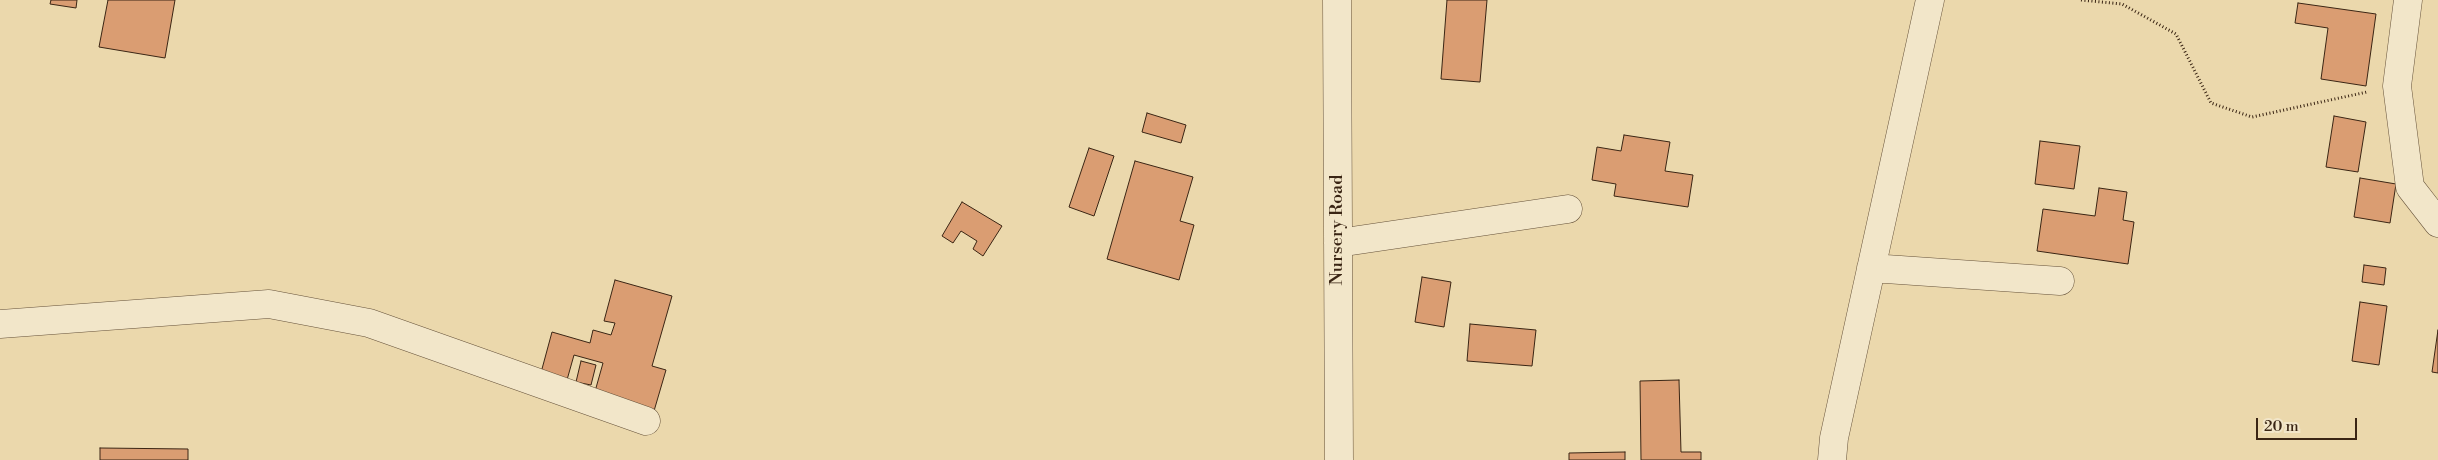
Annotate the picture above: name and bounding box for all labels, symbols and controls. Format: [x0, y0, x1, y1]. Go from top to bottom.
street label: Nursery Road [1327, 175, 1349, 285]
scale bar [2258, 408, 2359, 440]
text: 20 m [2264, 417, 2299, 436]

